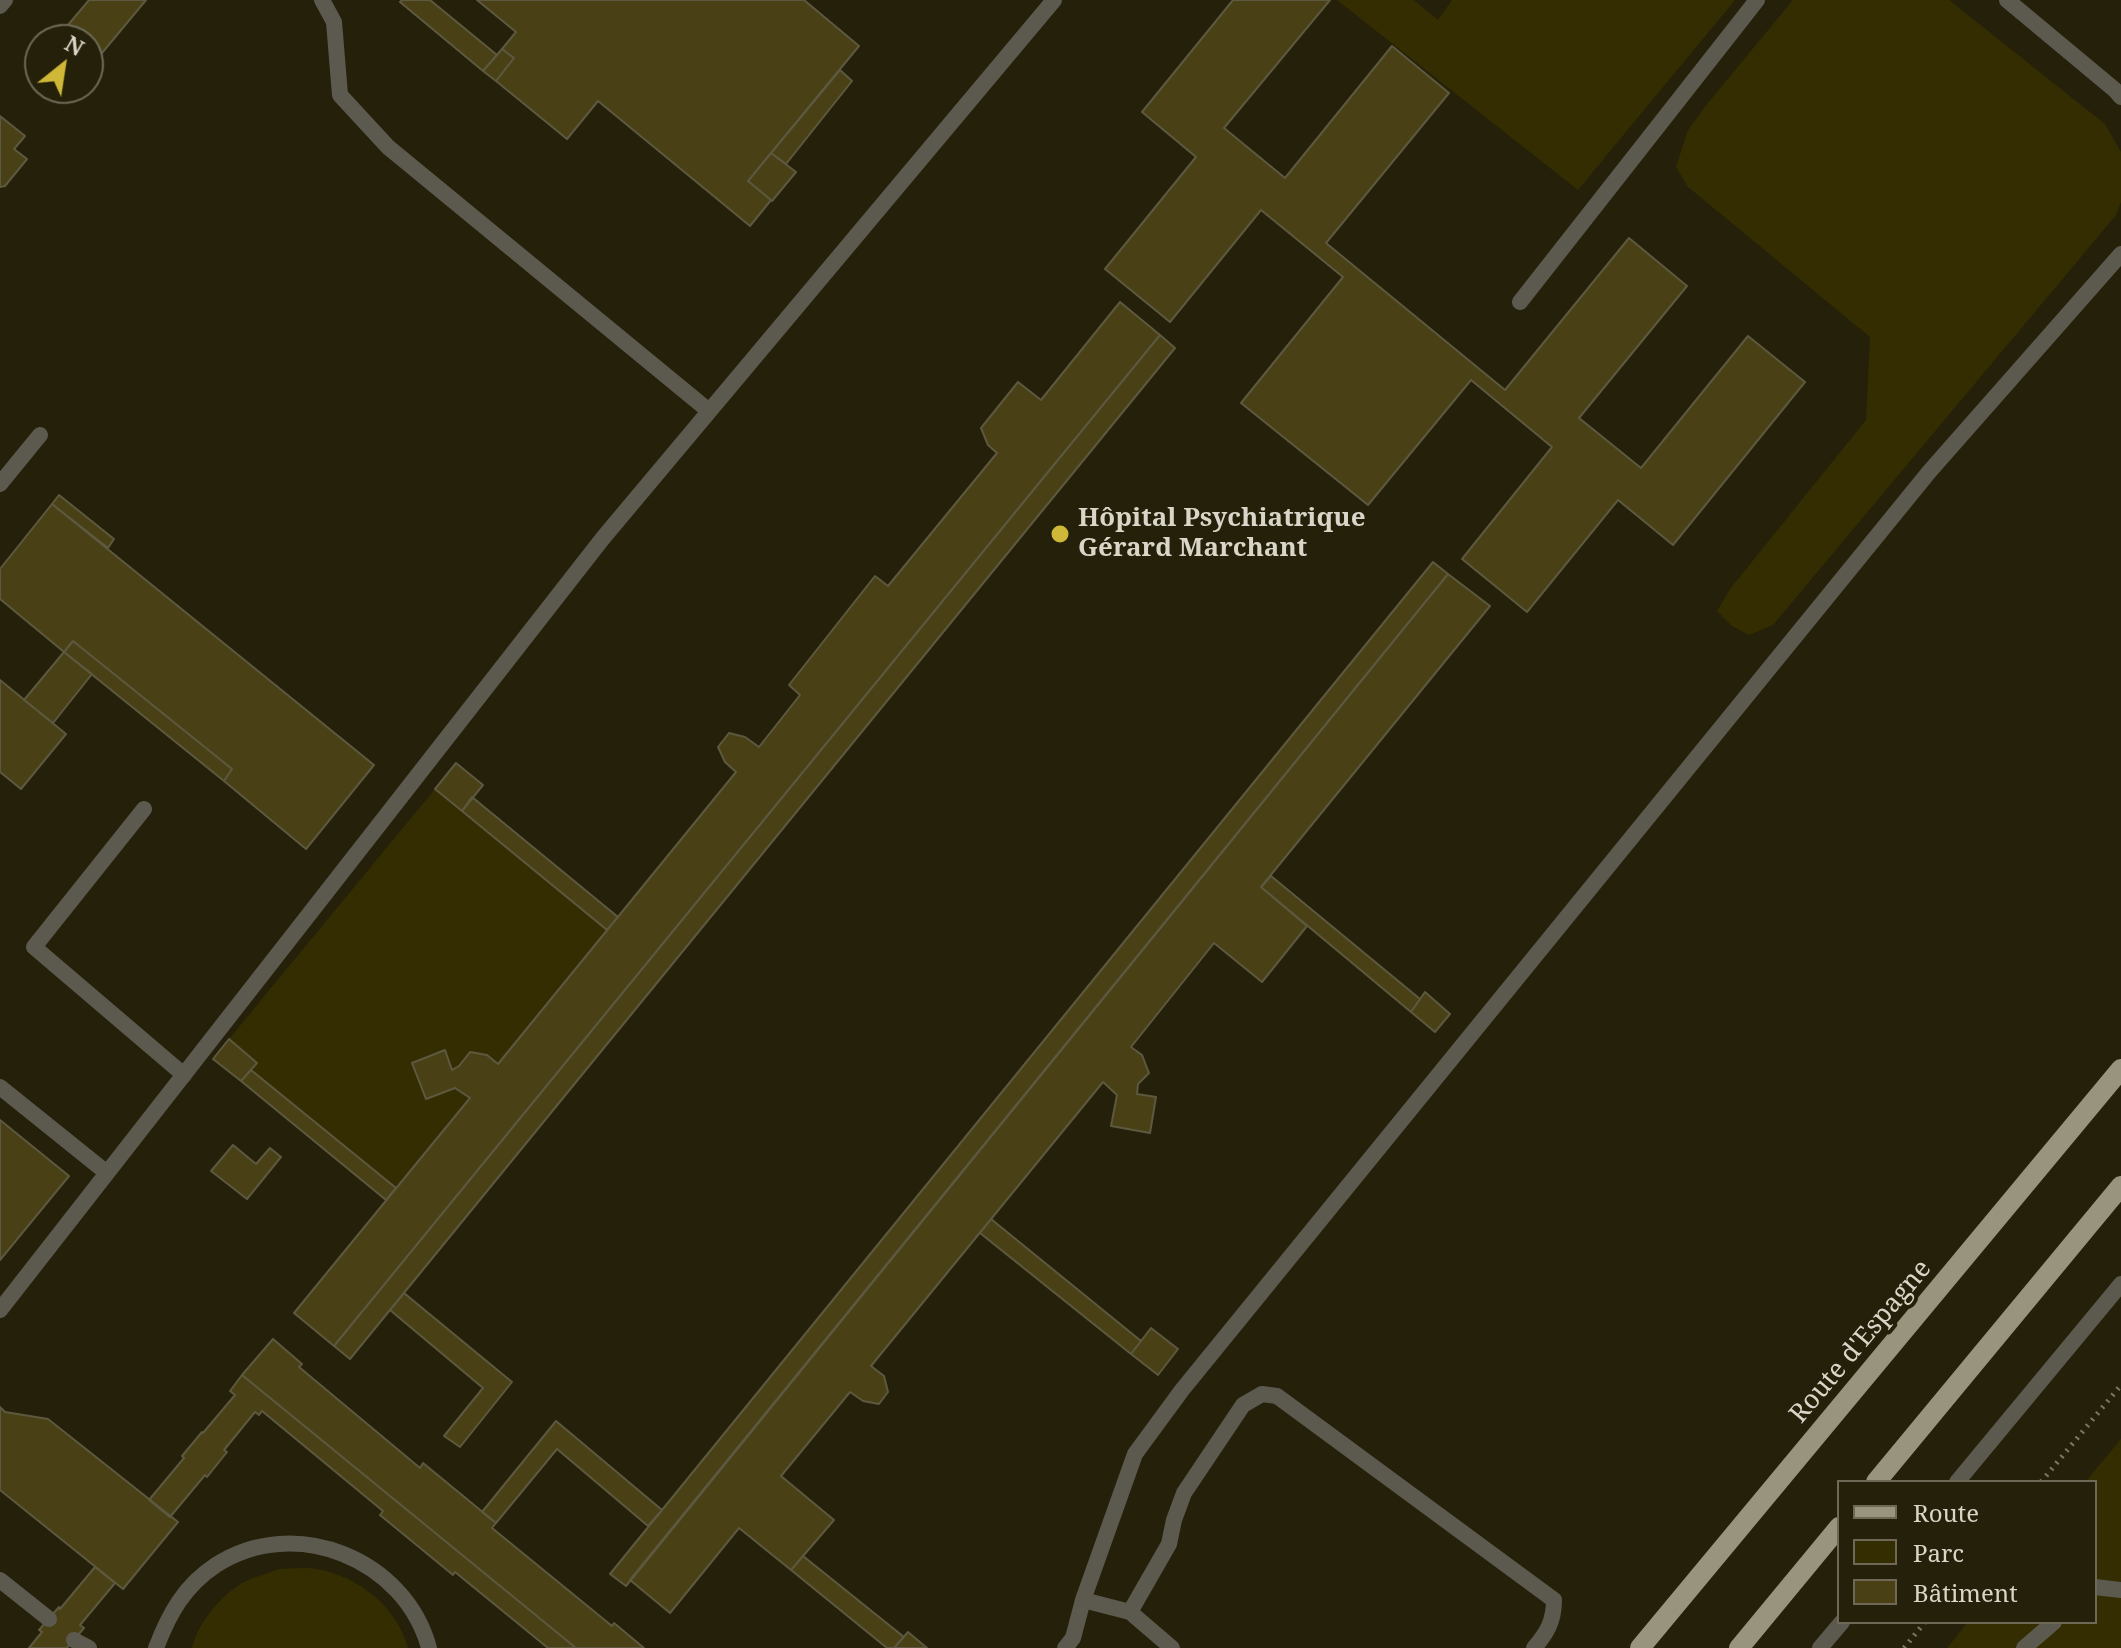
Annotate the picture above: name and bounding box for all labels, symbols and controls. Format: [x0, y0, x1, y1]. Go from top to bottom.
north arrow [24, 24, 104, 104]
text: N [60, 28, 90, 62]
place label: Hôpital Psychiatrique Gérard Marchant [1078, 503, 1366, 564]
marker: Hôpital Psychiatrique Gérard Marchant [1049, 523, 1071, 545]
street label: Route d'Espagne [1784, 1254, 1938, 1430]
legend [1837, 1480, 2097, 1624]
text: Route [1913, 1496, 1979, 1529]
text: Parc [1913, 1536, 1964, 1569]
text: Bâtiment [1913, 1576, 2018, 1609]

